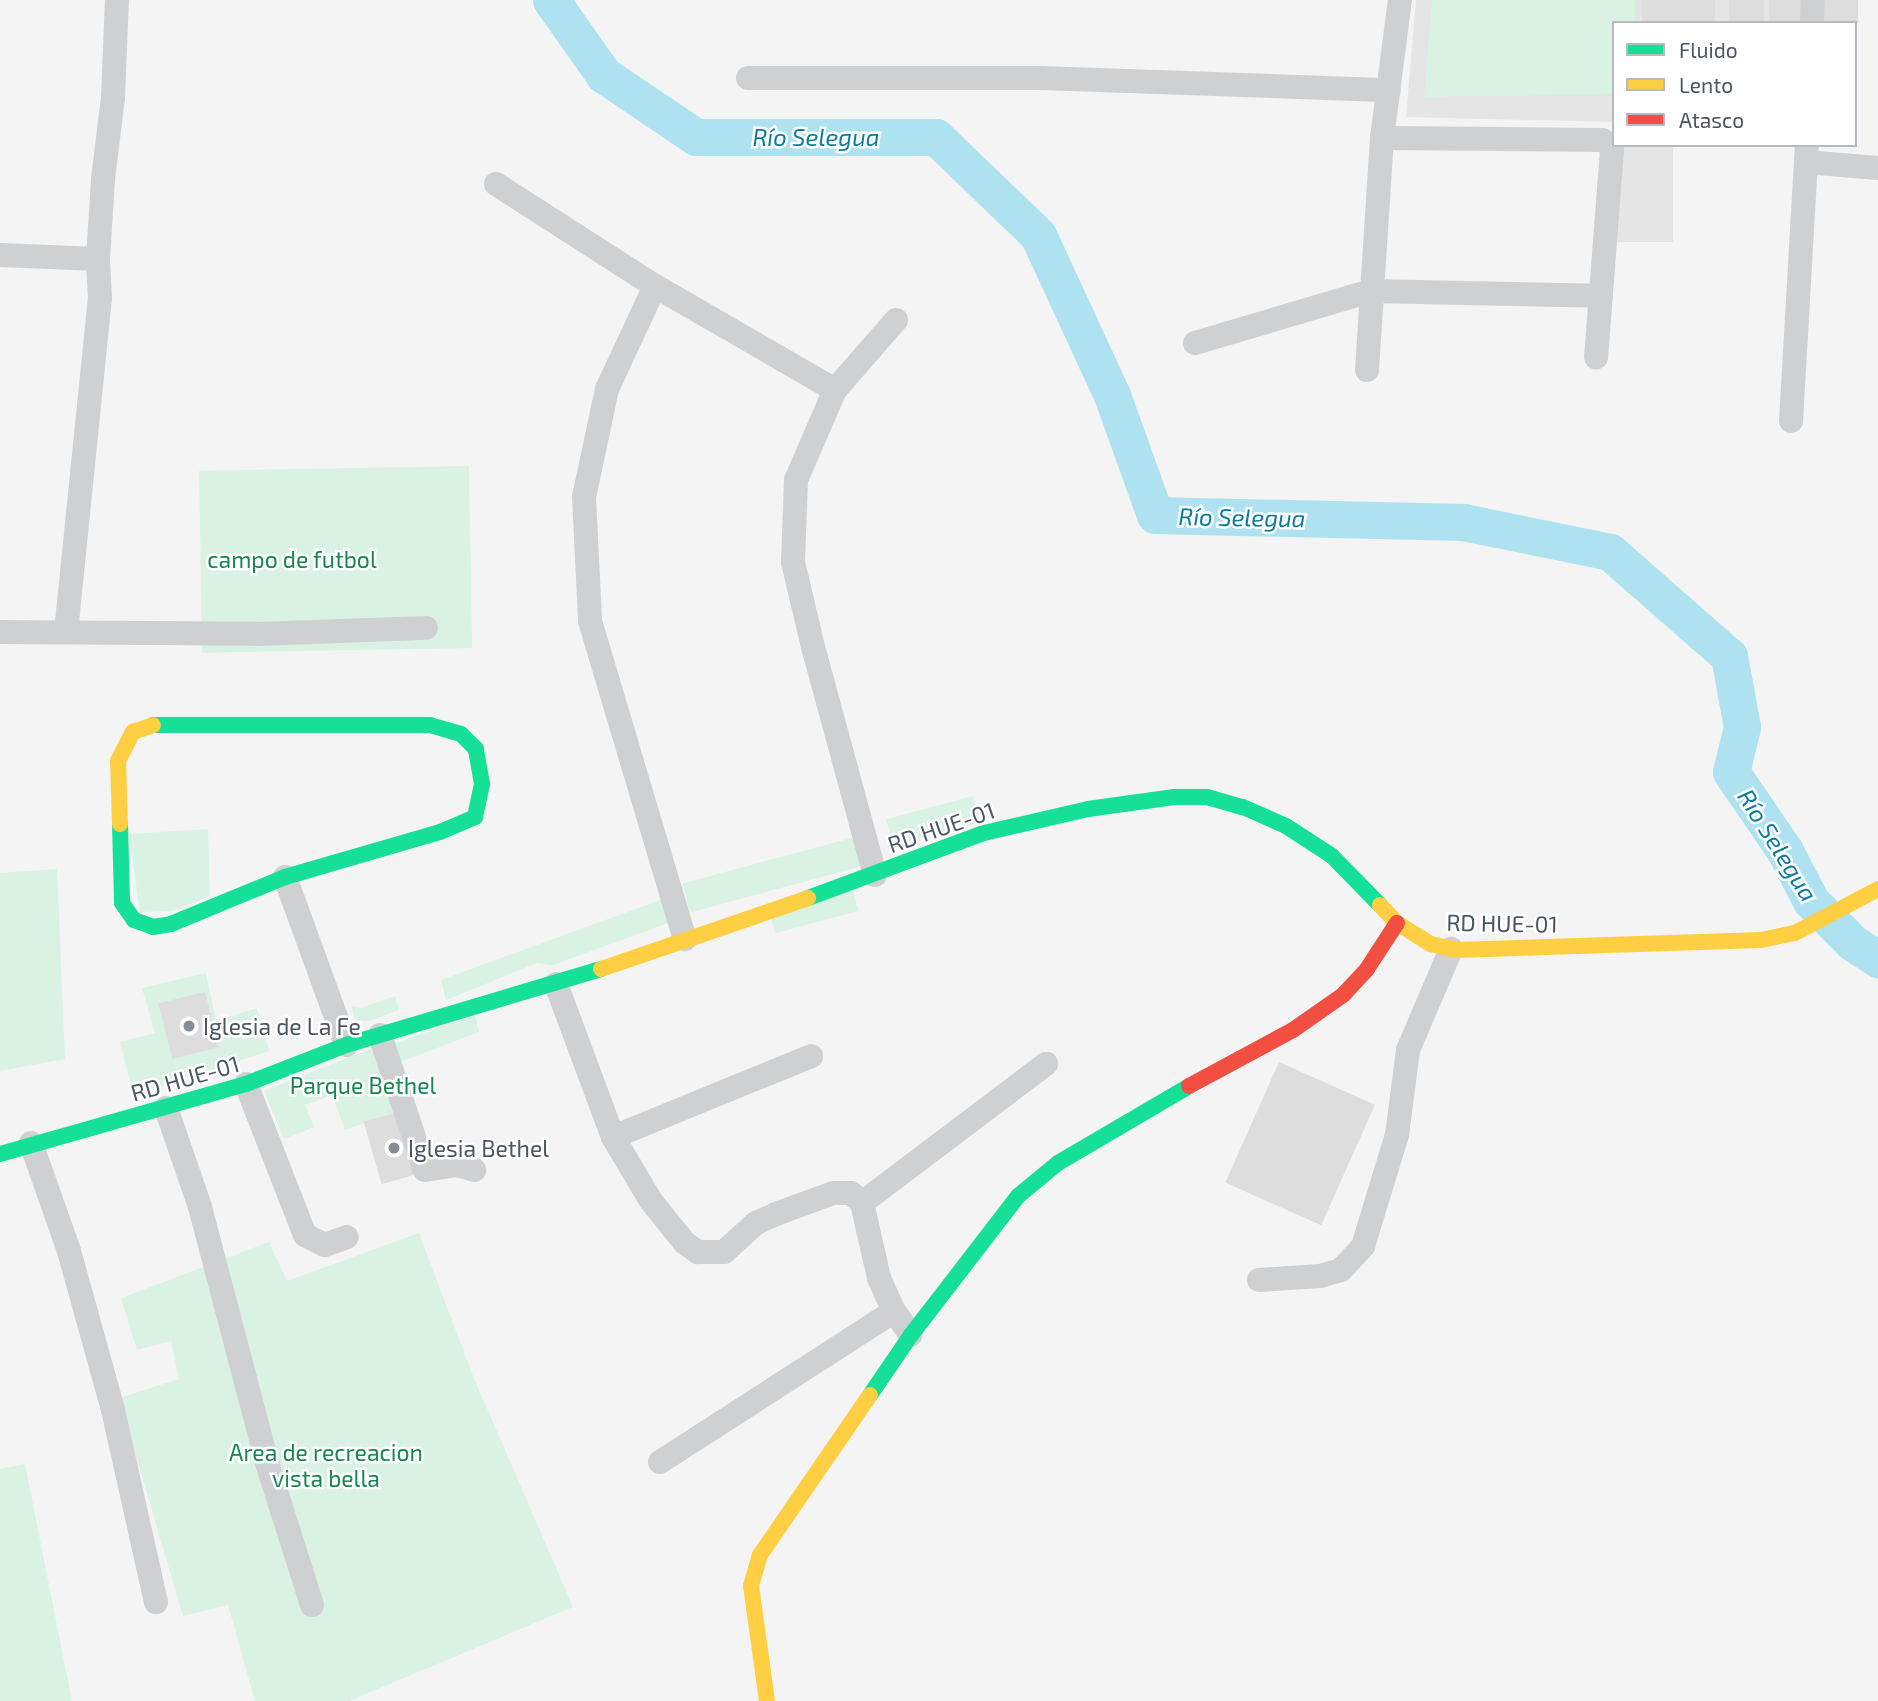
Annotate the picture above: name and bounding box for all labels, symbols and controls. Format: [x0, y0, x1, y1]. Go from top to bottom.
legend [1612, 21, 1857, 147]
text: Fluido [1679, 37, 1738, 62]
text: Lento [1679, 72, 1733, 97]
text: Atasco [1679, 107, 1744, 132]
water label: Río Selegua [752, 123, 880, 151]
water label: Río Selegua [1178, 501, 1306, 533]
park label: campo de futbol [207, 545, 377, 573]
water label: Río Selegua [1732, 784, 1824, 906]
street label: RD HUE-01 [884, 796, 998, 858]
street label: RD HUE-01 [1446, 908, 1558, 938]
place label: Iglesia de La Fe [203, 1012, 361, 1040]
marker: Iglesia de La Fe [181, 1018, 197, 1034]
street label: RD HUE-01 [128, 1049, 242, 1107]
park label: Parque Bethel [290, 1071, 436, 1099]
place label: Iglesia Bethel [408, 1134, 549, 1162]
marker: Iglesia Bethel [386, 1140, 402, 1156]
park label: Area de recreacion vista bella [229, 1438, 423, 1492]

